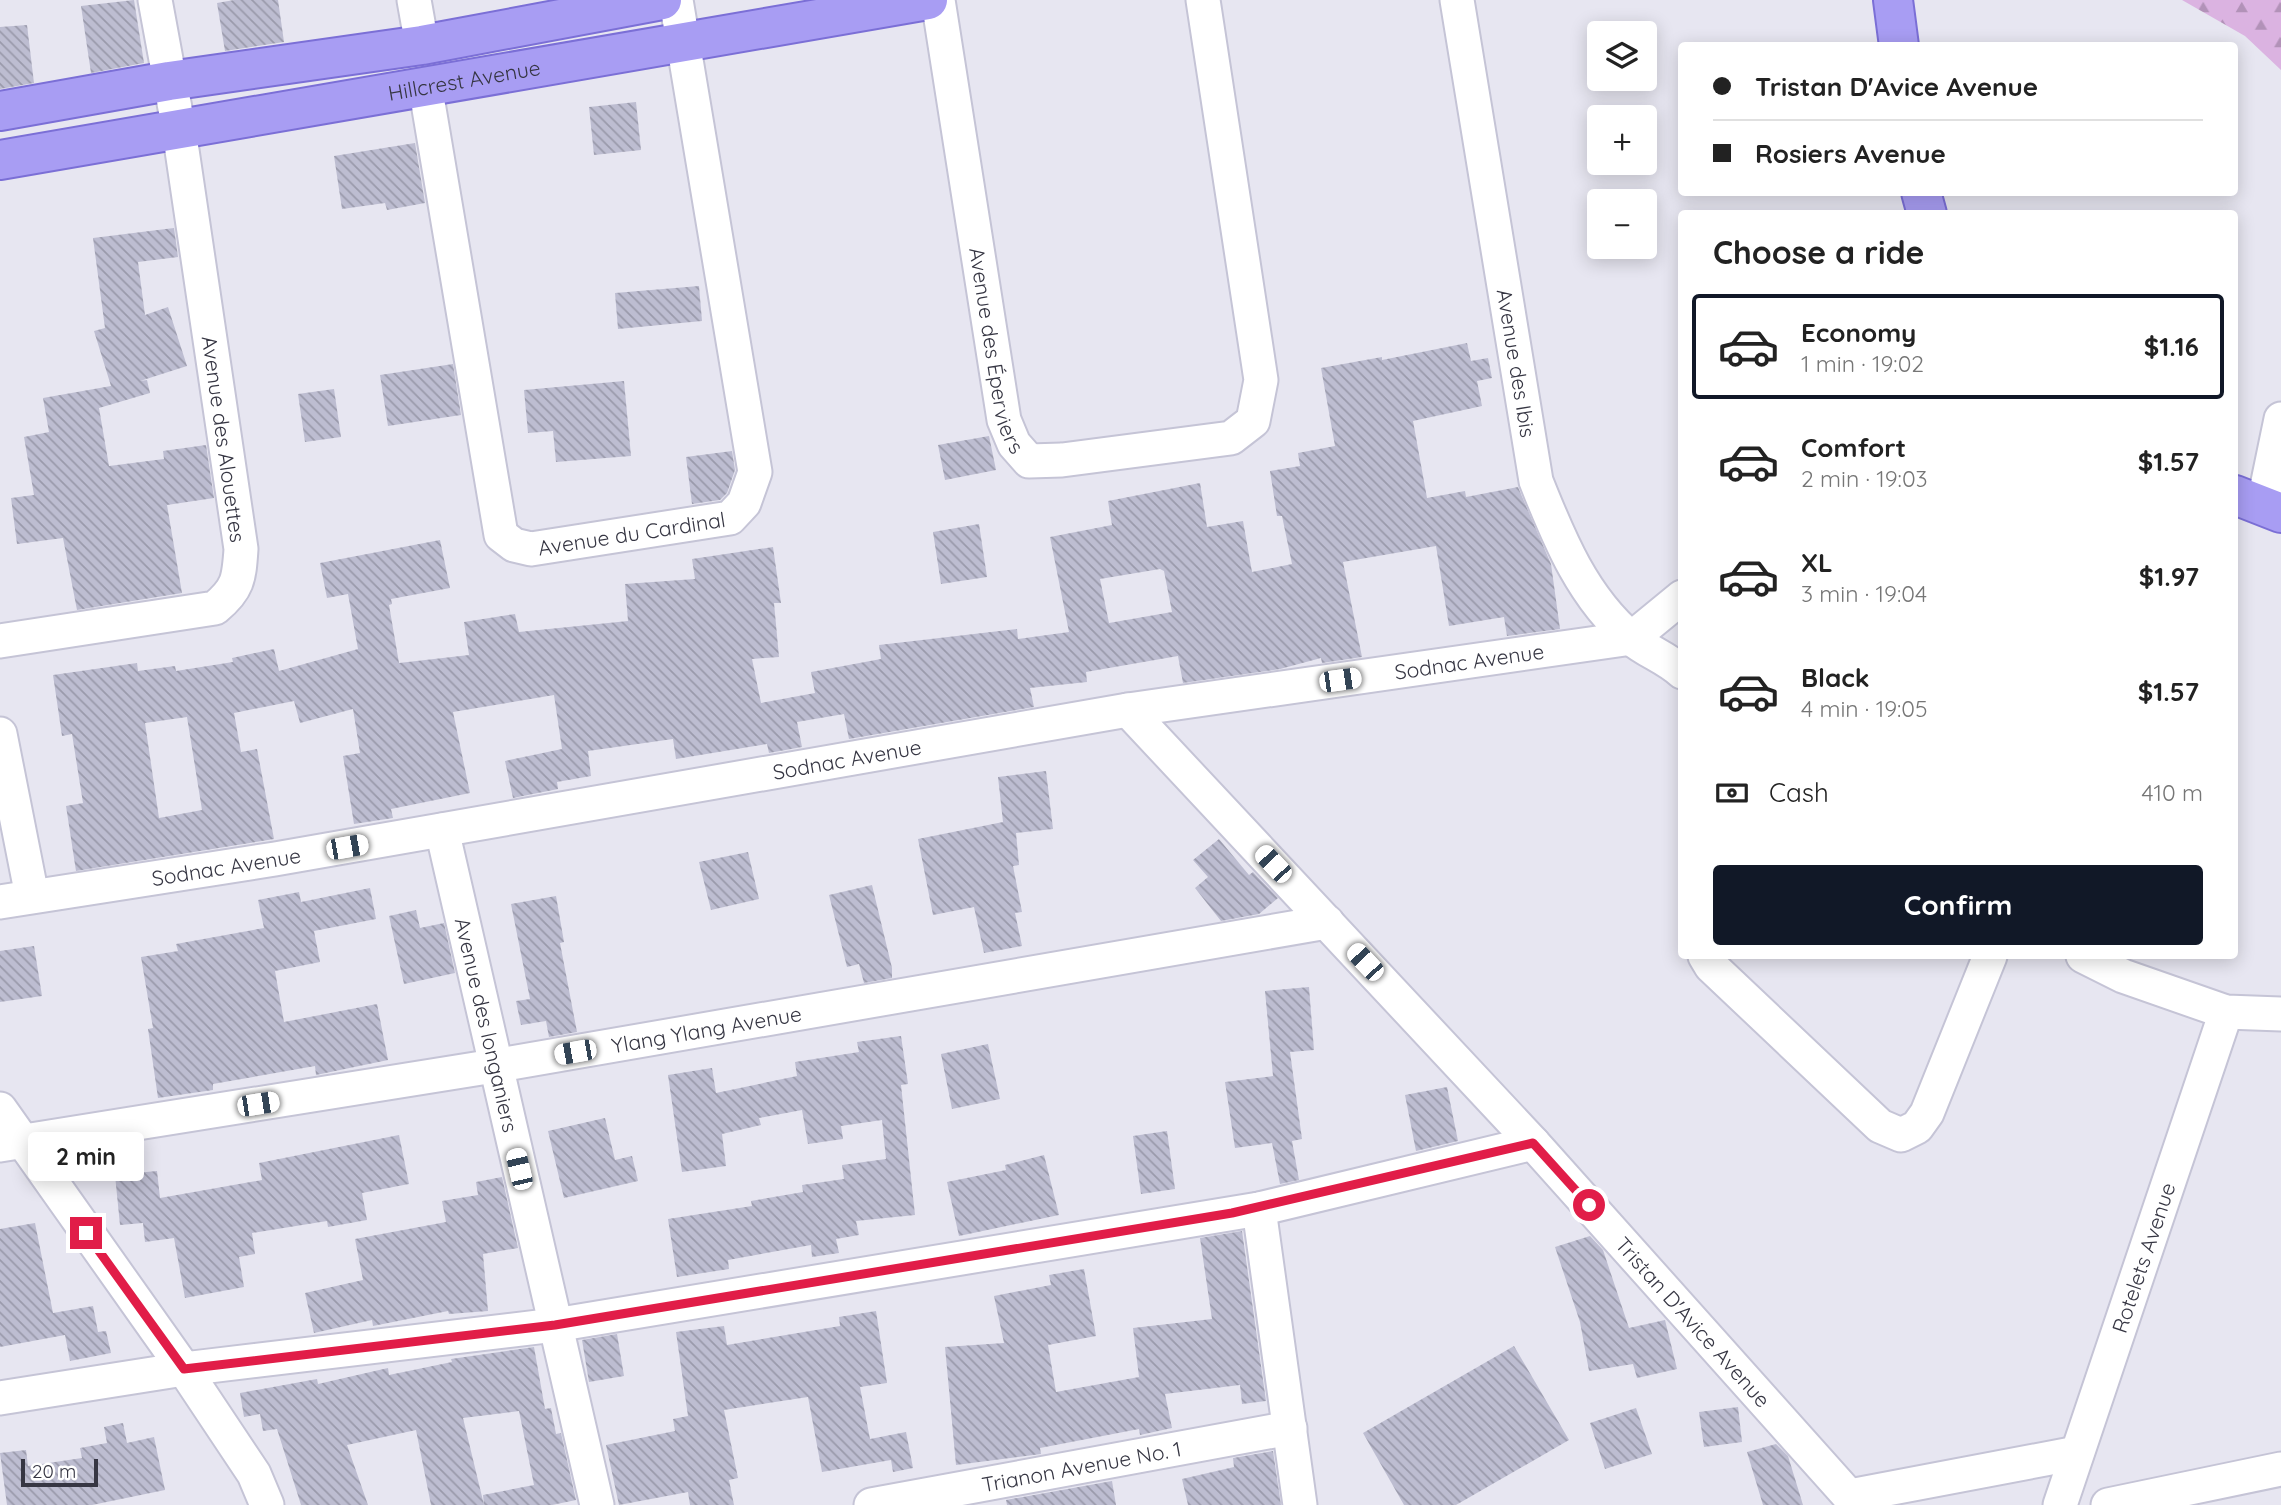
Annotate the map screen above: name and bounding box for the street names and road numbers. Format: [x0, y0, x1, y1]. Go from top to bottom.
street label: Hillcrest Avenue [386, 54, 542, 106]
street label: Avenue des Éperviers [964, 245, 1029, 459]
street label: Avenue des Ibis [1492, 287, 1542, 439]
street label: Avenue des Alouettes [197, 334, 251, 544]
street label: Avenue du Cardinal [536, 506, 727, 561]
street label: Sodnac Avenue [1393, 638, 1546, 685]
street label: Sodnac Avenue [771, 733, 923, 785]
street label: Sodnac Avenue [150, 842, 303, 891]
street label: Avenue des longaniers [450, 915, 524, 1135]
street label: Ylang Ylang Avenue [610, 1000, 804, 1058]
street label: Rotelets Avenue [2106, 1179, 2181, 1336]
street label: Tristan D'Avice Avenue [1610, 1231, 1776, 1412]
street label: Trianon Avenue No. 1 [980, 1435, 1183, 1497]

